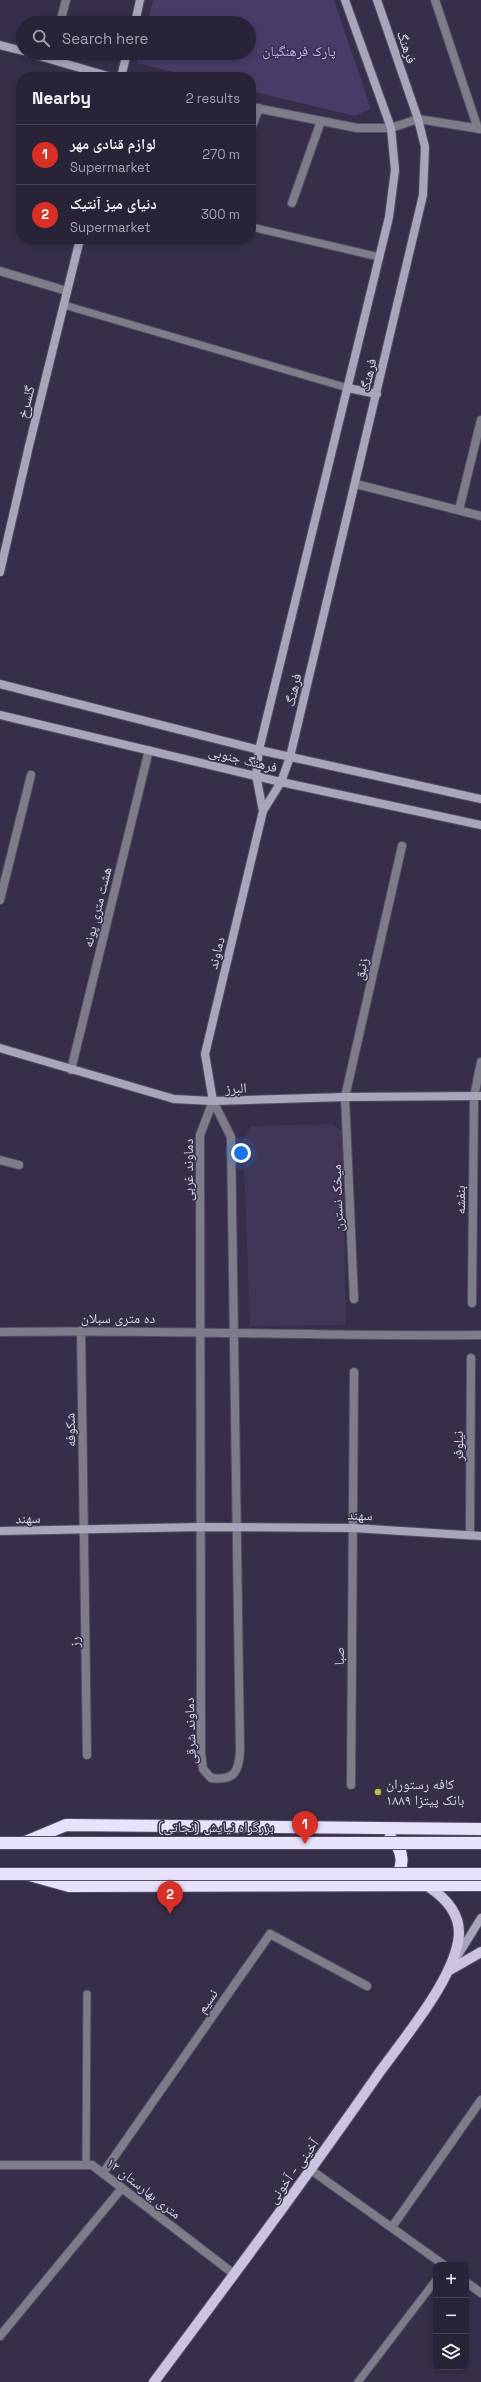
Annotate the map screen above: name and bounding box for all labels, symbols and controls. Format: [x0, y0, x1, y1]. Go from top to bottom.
search box [16, 16, 256, 60]
icon: search [30, 27, 52, 49]
street label: فرهنگ [393, 28, 421, 66]
text: Search here [62, 29, 148, 48]
park label: پارک فرهنگیان [262, 42, 336, 60]
text: Nearby [32, 87, 91, 109]
text: 2 results [186, 90, 240, 107]
text: لوازم قنادی مهر [70, 134, 156, 153]
text: 1 [42, 146, 48, 163]
text: 270 m [202, 146, 240, 163]
text: Supermarket [70, 159, 151, 176]
text: دنیای میز آنتیک [70, 194, 157, 213]
text: 2 [41, 206, 49, 223]
text: 300 m [201, 206, 240, 223]
text: Supermarket [70, 219, 151, 236]
street label: فرهنگ [355, 356, 381, 393]
street label: گلسرخ [13, 384, 40, 420]
street label: فرهنگ [280, 671, 306, 708]
street label: فرهنگ جنوبی [207, 742, 279, 776]
street label: هشت متری پونه [78, 865, 116, 949]
street label: دماوند [203, 935, 229, 971]
street label: زنبق [350, 956, 373, 982]
street label: البرز [224, 1079, 247, 1097]
street label: دماوند غربی [179, 1139, 197, 1201]
your location [231, 1143, 251, 1163]
street label: میخک نسترن [327, 1164, 347, 1232]
street label: بنفشه [451, 1185, 469, 1214]
street label: ده متری سبلان [81, 1309, 155, 1327]
street label: شکوفه [61, 1413, 79, 1447]
street label: نیلوفر [449, 1431, 467, 1462]
street label: سهند [347, 1506, 373, 1524]
street label: سهند [15, 1509, 41, 1527]
street label: رز [65, 1637, 83, 1648]
street label: صبا [330, 1647, 348, 1665]
street label: دماوند شرقی [180, 1697, 200, 1765]
place label: کافه رستوران بانک پیتزا ۱۸۸۹ [386, 1775, 464, 1809]
marker: کافه رستوران بانک پیتزا ۱۸۸۹ [373, 1787, 383, 1797]
pin: 1 [292, 1811, 318, 1844]
street label: بزرگراه نیایش (نجاتی) [158, 1818, 274, 1836]
pin: 2 [157, 1881, 183, 1914]
street label: نسیم [192, 1985, 223, 2017]
street label: آخینی - آخونی [263, 2135, 323, 2207]
street label: ۱۲ متری بهارستان [103, 2153, 185, 2223]
map controls [433, 2262, 469, 2370]
button: + [433, 2262, 469, 2298]
button: − [433, 2298, 469, 2334]
button: layers [433, 2334, 469, 2370]

